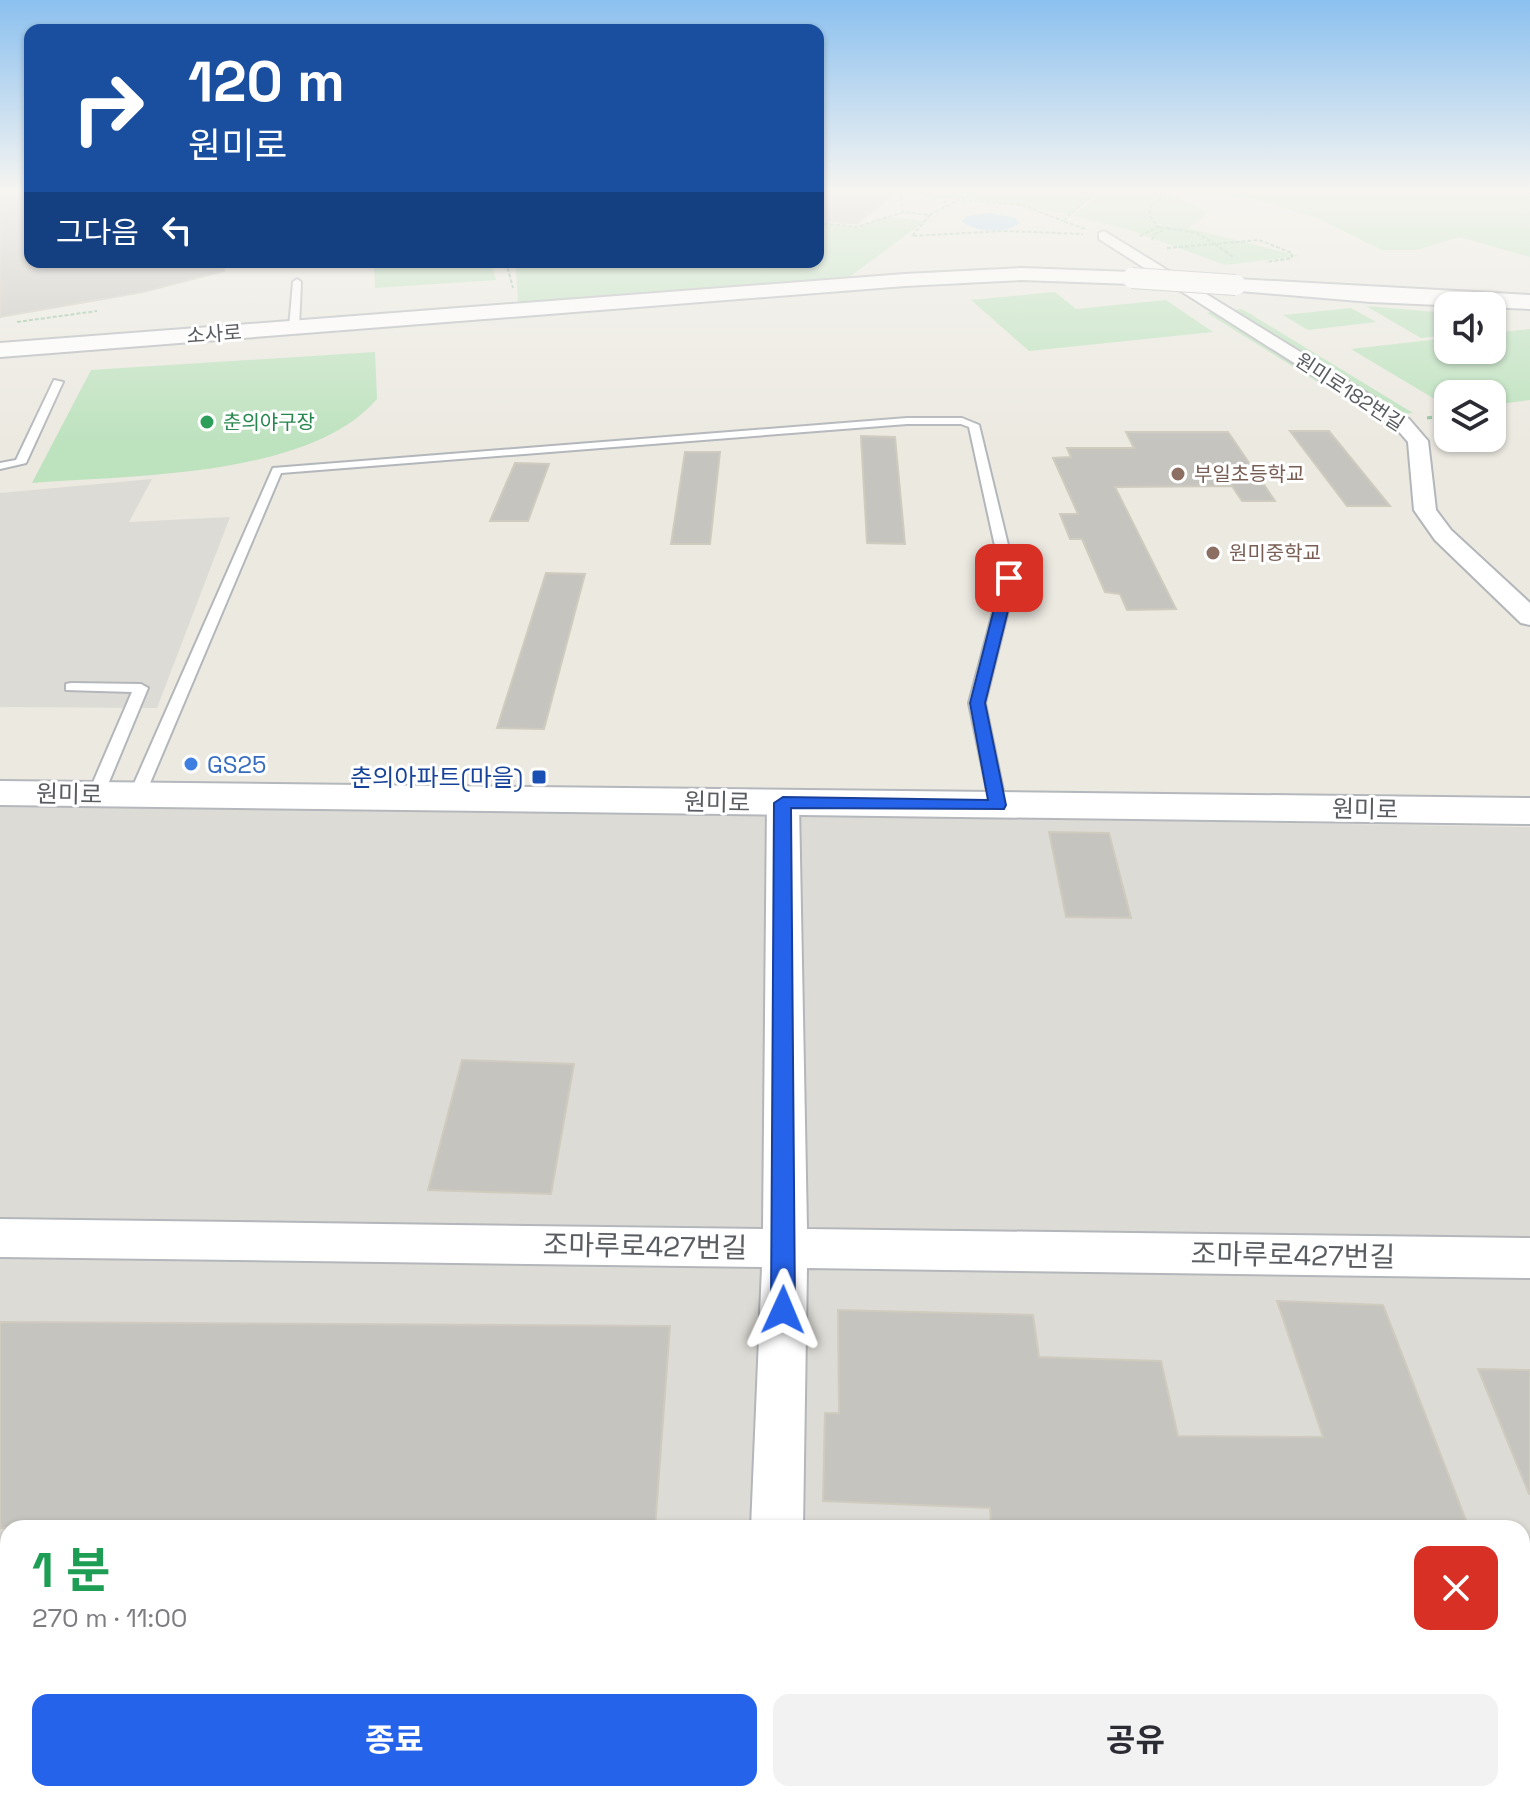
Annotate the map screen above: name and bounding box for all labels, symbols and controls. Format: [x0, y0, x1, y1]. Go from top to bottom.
text: 120 m [188, 46, 345, 117]
icon: right [56, 56, 160, 160]
text: 원미로 [188, 123, 287, 169]
icon: left [155, 208, 199, 252]
text: 그다음 [56, 213, 139, 252]
map controls [1434, 292, 1506, 452]
button: sound [1434, 292, 1506, 364]
street label: 소사로 [186, 319, 242, 349]
street label: 원미로182번길 [1291, 347, 1409, 437]
button: layers [1434, 380, 1506, 452]
place label: 춘의야구장 [223, 409, 315, 435]
marker: 춘의야구장 [198, 413, 216, 431]
place label: 부일초등학교 [1194, 461, 1304, 487]
marker: 부일초등학교 [1169, 465, 1187, 483]
place label: 원미중학교 [1229, 540, 1321, 566]
pin [975, 544, 1043, 612]
marker: 원미중학교 [1204, 544, 1222, 562]
icon: arrive [987, 556, 1031, 600]
place label: GS25 [207, 749, 266, 780]
marker: GS25 [182, 755, 200, 773]
place label: 춘의아파트(마을) [350, 762, 523, 793]
marker: 춘의아파트(마을) [530, 768, 548, 786]
street label: 원미로 [36, 778, 102, 810]
street label: 원미로 [684, 786, 750, 818]
street label: 원미로 [1332, 793, 1398, 825]
street label: 조마루로427번길 [542, 1226, 748, 1266]
street label: 조마루로427번길 [1190, 1235, 1396, 1275]
position arrow [741, 1268, 825, 1352]
text: 1 분 [32, 1540, 110, 1601]
button: close [1414, 1546, 1498, 1630]
text: 270 m · 11:00 [32, 1601, 188, 1635]
button: 종료 [32, 1694, 757, 1786]
button: 공유 [773, 1694, 1498, 1786]

